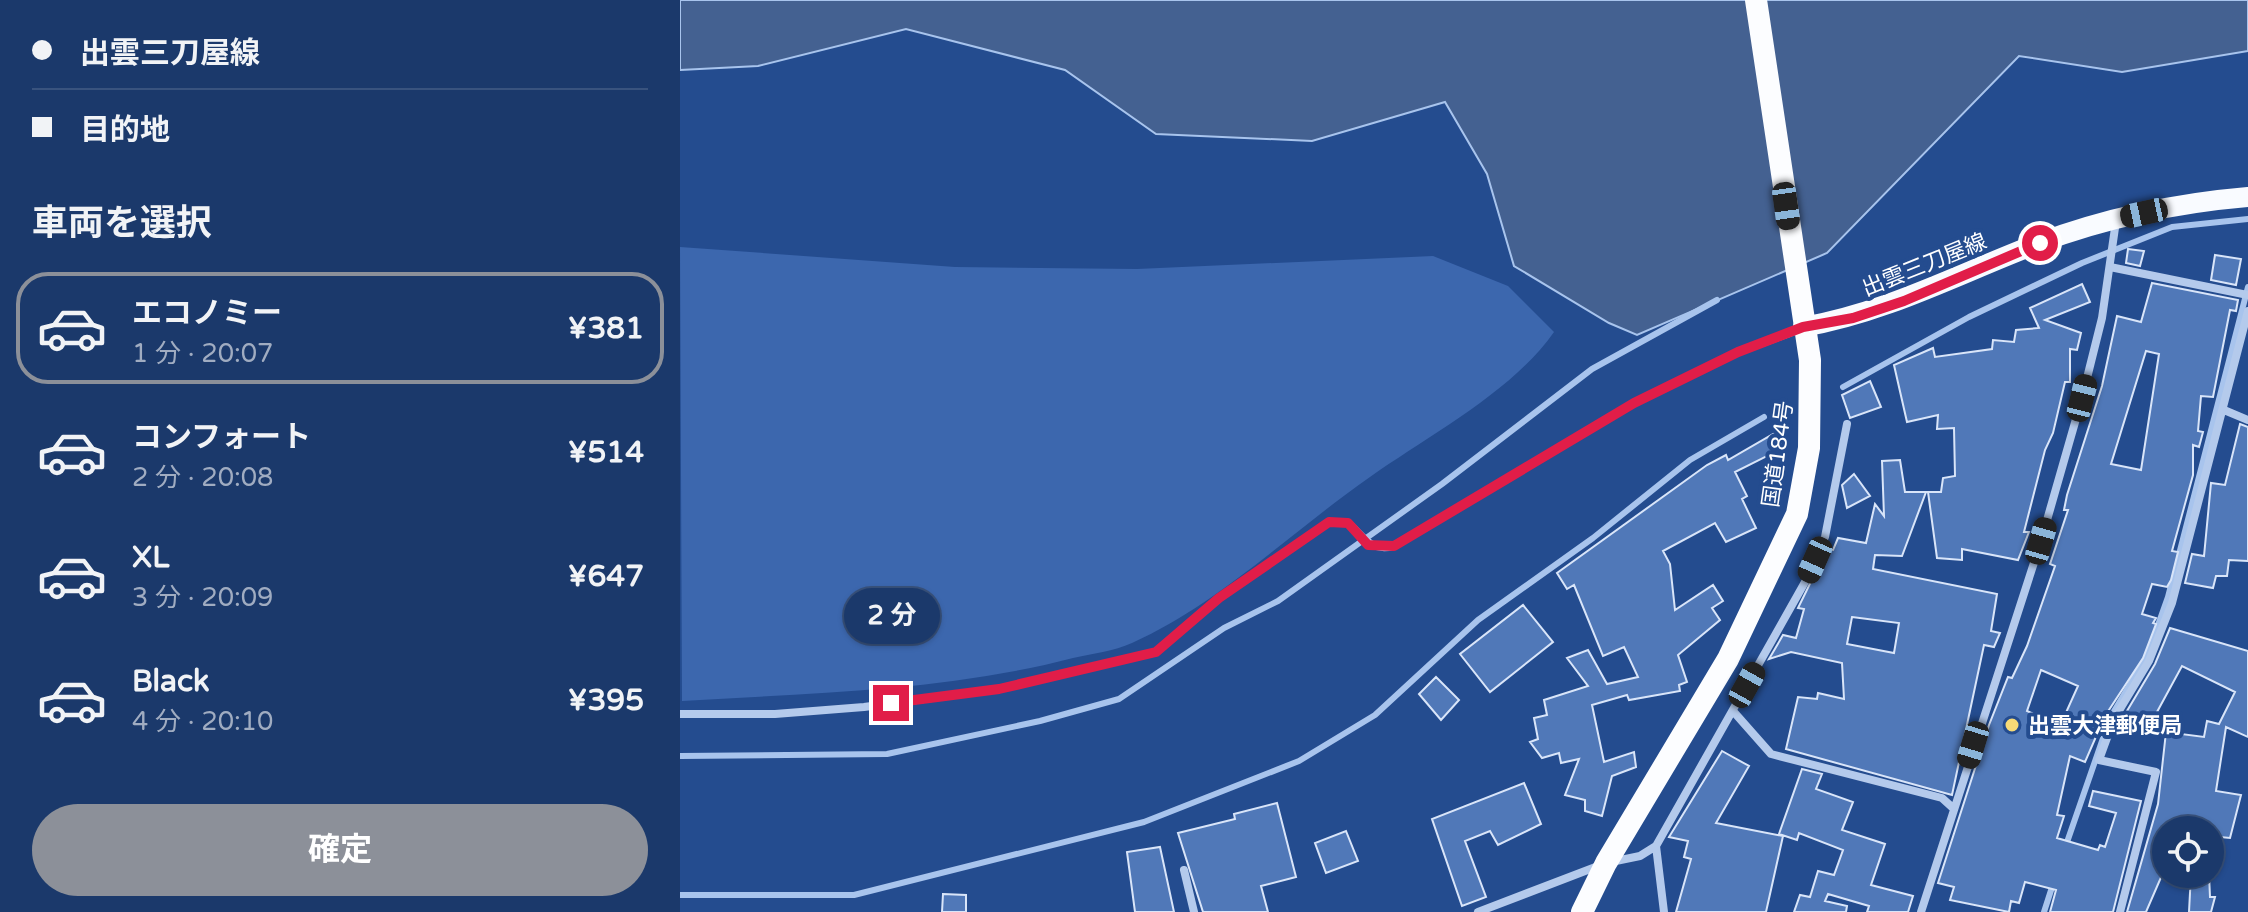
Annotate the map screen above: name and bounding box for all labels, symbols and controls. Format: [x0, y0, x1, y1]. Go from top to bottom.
text: 出雲三刀屋線 [80, 35, 260, 72]
text: 目的地 [80, 112, 170, 149]
car [1771, 181, 1801, 231]
car [2118, 196, 2170, 230]
text: 車両を選択 [32, 202, 212, 245]
route start [2022, 225, 2058, 261]
street label: 出雲三刀屋線 [1858, 228, 1990, 302]
icon: car [36, 292, 108, 364]
text: エコノミー [132, 295, 282, 332]
text: ¥381 [568, 310, 644, 347]
text: 1 分 · 20:07 [132, 338, 273, 369]
car [2065, 372, 2099, 424]
street label: 国道184号 [1758, 399, 1798, 509]
icon: car [36, 416, 108, 488]
text: コンフォート [132, 419, 311, 456]
text: ¥514 [568, 434, 644, 471]
text: 2 分 · 20:08 [132, 462, 273, 493]
car [2023, 515, 2059, 567]
car [1794, 533, 1836, 587]
text: XL [132, 539, 169, 576]
icon: car [36, 540, 108, 612]
text: ¥647 [568, 558, 644, 595]
text: 3 分 · 20:09 [132, 582, 273, 613]
callout: 2 分 [843, 587, 939, 643]
text: 2 分 [867, 600, 917, 631]
car [1725, 658, 1769, 712]
text: Black [132, 663, 209, 700]
icon: car [36, 664, 108, 736]
text: ¥395 [568, 682, 644, 719]
route end [873, 685, 909, 721]
text: 4 分 · 20:10 [132, 706, 273, 737]
place label: 出雲大津郵便局 [2028, 713, 2182, 739]
marker: 出雲大津郵便局 [2003, 716, 2021, 734]
car [1955, 719, 1991, 771]
button: 確定 [32, 804, 648, 896]
map controls [2152, 816, 2224, 888]
button: locate [2152, 816, 2224, 888]

